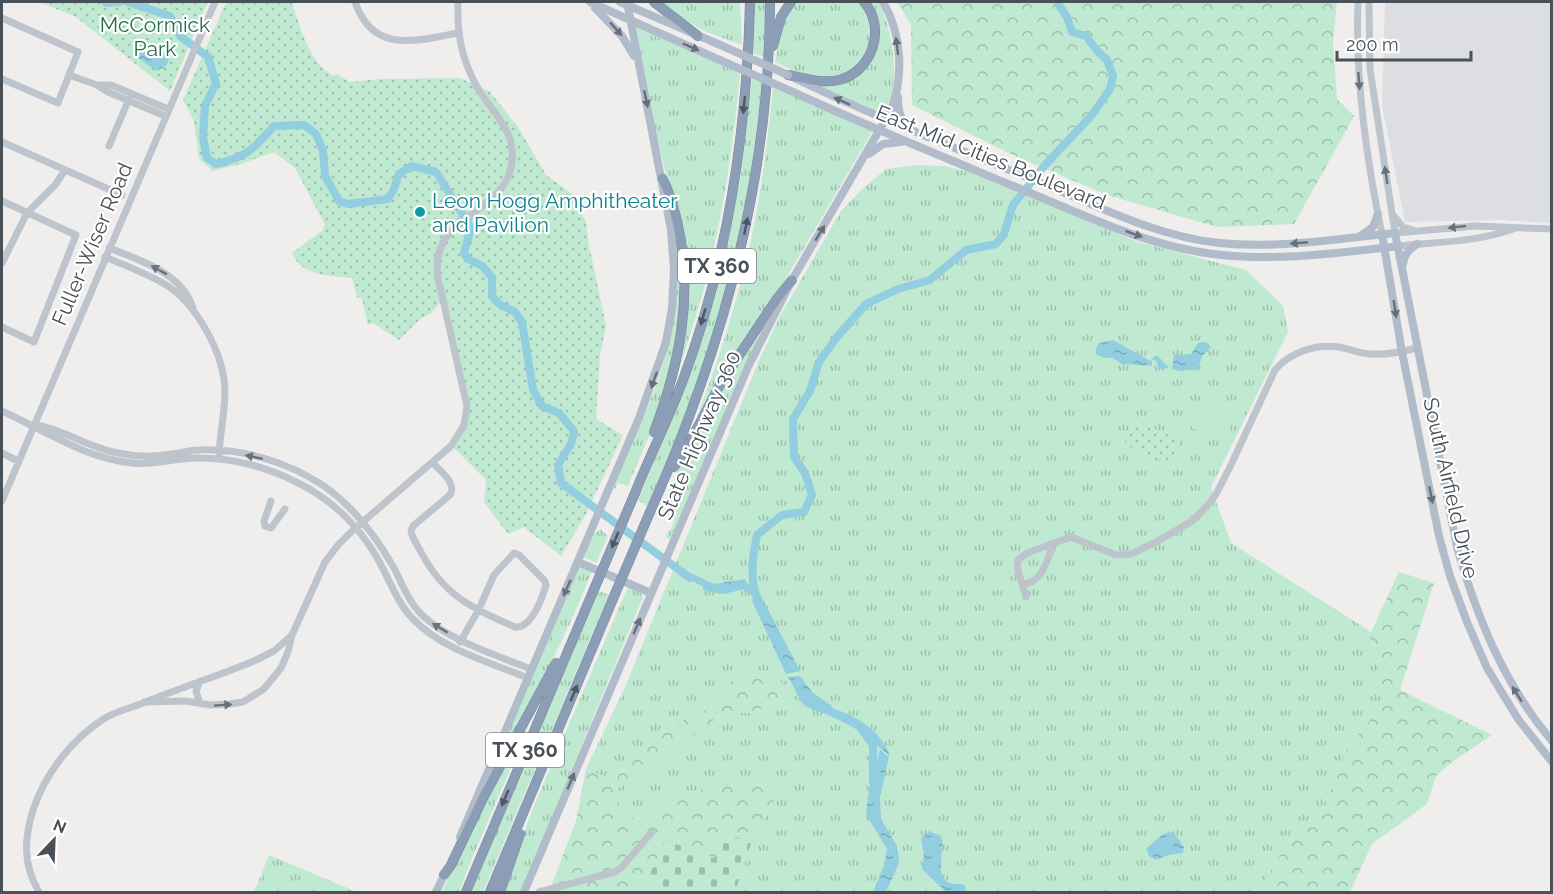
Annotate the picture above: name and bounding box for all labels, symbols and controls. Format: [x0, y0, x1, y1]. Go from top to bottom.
park label: McCormick Park [100, 12, 210, 61]
one-way arrow [609, 21, 622, 36]
scale bar [1337, 24, 1470, 62]
text: 200 m [1346, 34, 1399, 55]
one-way arrow [893, 36, 902, 55]
one-way arrow [682, 43, 699, 52]
one-way arrow [1355, 71, 1364, 90]
one-way arrow [642, 90, 651, 109]
one-way arrow [739, 96, 749, 115]
one-way arrow [834, 97, 851, 106]
street label: East Mid Cities Boulevard [872, 99, 1110, 215]
street label: Fuller-Wiser Road [46, 159, 138, 329]
one-way arrow [1381, 165, 1390, 184]
place label: Leon Hogg Amphitheater and Pavilion [432, 188, 678, 237]
marker: Leon Hogg Amphitheater and Pavilion [413, 205, 427, 219]
one-way arrow [742, 216, 751, 235]
one-way arrow [1447, 222, 1466, 232]
one-way arrow [814, 225, 825, 241]
one-way arrow [1125, 229, 1143, 239]
one-way arrow [1289, 238, 1308, 248]
road number: TX 360 [678, 249, 756, 283]
one-way arrow [151, 265, 167, 276]
one-way arrow [1390, 299, 1399, 318]
one-way arrow [698, 308, 707, 326]
street label: State Highway 360 [652, 347, 746, 523]
one-way arrow [648, 371, 658, 389]
street label: South Airfield Drive [1418, 395, 1484, 581]
one-way arrow [245, 451, 263, 461]
one-way arrow [1427, 485, 1436, 504]
one-way arrow [610, 531, 620, 549]
one-way arrow [562, 579, 572, 597]
one-way arrow [632, 616, 642, 634]
one-way arrow [432, 623, 448, 634]
one-way arrow [570, 684, 579, 702]
one-way arrow [1512, 686, 1523, 702]
one-way arrow [214, 700, 233, 709]
road number: TX 360 [486, 733, 564, 767]
one-way arrow [566, 771, 576, 789]
one-way arrow [500, 789, 510, 807]
north arrow [24, 810, 84, 870]
text: N [50, 816, 69, 838]

